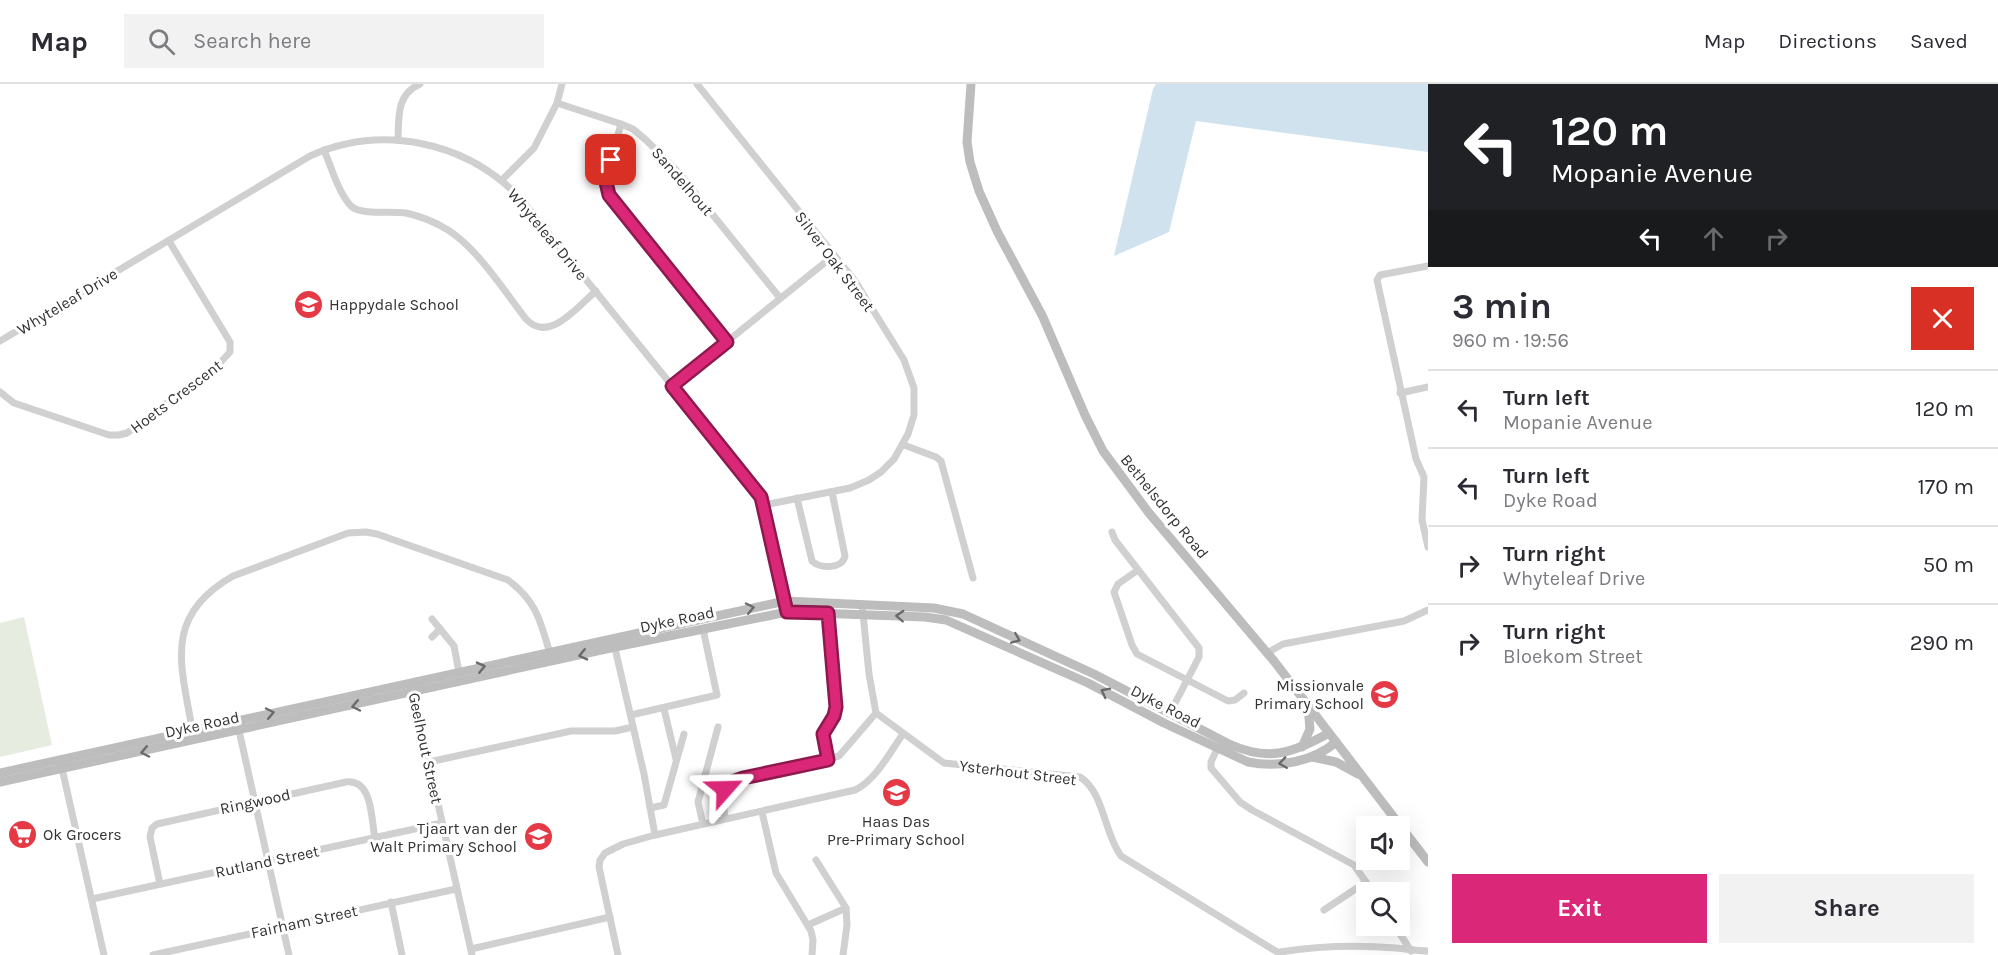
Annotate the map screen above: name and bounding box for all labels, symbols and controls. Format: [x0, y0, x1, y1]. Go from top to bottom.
search box [124, 14, 544, 68]
text: Map [30, 25, 88, 58]
icon: search [145, 25, 178, 58]
text: Search here [193, 28, 311, 54]
text: Map [1704, 29, 1745, 53]
text: Directions [1778, 29, 1877, 53]
text: Saved [1910, 29, 1968, 53]
text: 120 m [1551, 106, 1668, 156]
icon: left [1452, 108, 1530, 186]
pin [585, 134, 636, 185]
icon: arrive [594, 143, 627, 176]
street label: Sandelhout [648, 143, 717, 219]
text: Mopanie Avenue [1551, 157, 1753, 189]
street label: Whyteleaf Drive [504, 185, 591, 284]
street label: Silver Oak Street [791, 207, 878, 315]
icon: left [1634, 222, 1667, 255]
icon: ahead [1697, 222, 1730, 255]
icon: right [1760, 222, 1793, 255]
street label: Whyteleaf Drive [14, 264, 121, 339]
text: 3 min [1452, 285, 1552, 327]
button: close [1911, 287, 1974, 350]
school or university icon: Happydale School [292, 288, 324, 320]
place label: Happydale School [329, 295, 459, 314]
text: 960 m · 19:56 [1452, 329, 1569, 352]
street label: Hoets Crescent [127, 356, 226, 437]
text: Turn left [1503, 385, 1590, 411]
icon: left [1452, 393, 1485, 426]
text: 120 m [1915, 396, 1974, 422]
text: Mopanie Avenue [1503, 411, 1652, 434]
street label: Bethelsdorp Road [1117, 450, 1213, 562]
text: Turn left [1503, 463, 1590, 489]
icon: left [1452, 471, 1485, 504]
text: 170 m [1918, 474, 1974, 500]
text: Dyke Road [1503, 489, 1598, 512]
text: Turn right [1503, 541, 1606, 567]
icon: right [1452, 549, 1485, 582]
text: 50 m [1923, 552, 1974, 578]
text: Whyteleaf Drive [1503, 567, 1645, 590]
street label: Dyke Road [638, 602, 716, 637]
one-way arrow [745, 602, 755, 615]
one-way arrow [895, 610, 904, 623]
text: Turn right [1503, 619, 1606, 645]
icon: right [1452, 627, 1485, 660]
text: 290 m [1910, 630, 1974, 656]
one-way arrow [1009, 632, 1020, 644]
text: Bloekom Street [1503, 645, 1643, 668]
one-way arrow [578, 647, 588, 660]
one-way arrow [476, 661, 486, 674]
place label: Missionvale Primary School [1254, 676, 1364, 713]
school or university icon: Missionvale Primary School [1369, 678, 1401, 710]
street label: Dyke Road [1128, 681, 1204, 732]
one-way arrow [1100, 687, 1111, 699]
street label: Geelhout Street [404, 691, 447, 805]
one-way arrow [351, 698, 361, 711]
street label: Dyke Road [163, 707, 241, 742]
one-way arrow [265, 708, 275, 721]
one-way arrow [140, 744, 150, 757]
street label: Ysterhout Street [958, 756, 1078, 789]
position arrow [693, 757, 757, 821]
one-way arrow [1278, 757, 1287, 769]
school or university icon: Haas Das Pre-Primary School [880, 777, 912, 809]
street label: Ringwood [218, 785, 292, 818]
place label: Haas Das Pre-Primary School [827, 812, 965, 849]
map controls [1356, 816, 1410, 936]
button: sound [1356, 816, 1410, 870]
supermarket icon: Ok Grocers [6, 818, 38, 850]
place label: Tjaart van der Walt Primary School [370, 819, 517, 856]
school or university icon: Tjaart van der Walt Primary School [522, 821, 554, 853]
place label: Ok Grocers [43, 825, 122, 844]
street label: Rutland Street [213, 841, 321, 882]
button: Exit [1452, 874, 1707, 943]
button: Share [1719, 874, 1974, 943]
button: search [1356, 882, 1410, 936]
street label: Fairham Street [249, 901, 359, 942]

